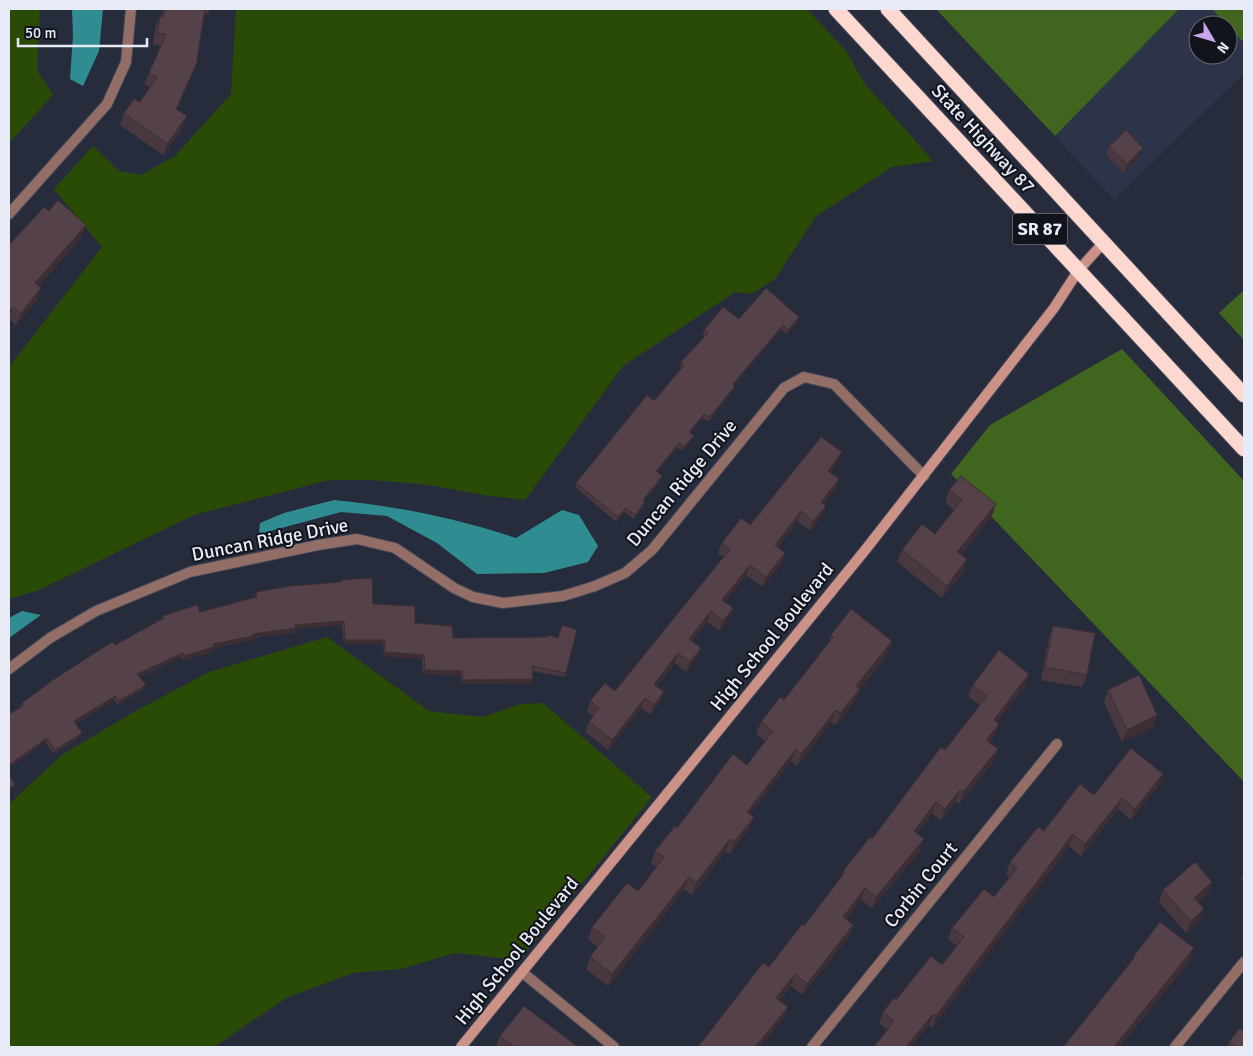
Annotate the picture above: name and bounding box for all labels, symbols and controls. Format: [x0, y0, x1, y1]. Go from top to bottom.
scale bar [18, 15, 146, 47]
north arrow [1188, 15, 1238, 65]
text: 50 m [25, 24, 56, 42]
text: N [1213, 39, 1233, 57]
street label: State Highway 87 [926, 79, 1040, 199]
road number: SR 87 [1012, 213, 1068, 244]
street label: Duncan Ridge Drive [622, 414, 742, 552]
street label: Duncan Ridge Drive [190, 513, 350, 567]
street label: High School Boulevard [705, 558, 839, 716]
street label: Corbin Court [879, 837, 963, 933]
street label: High School Boulevard [450, 872, 584, 1030]

